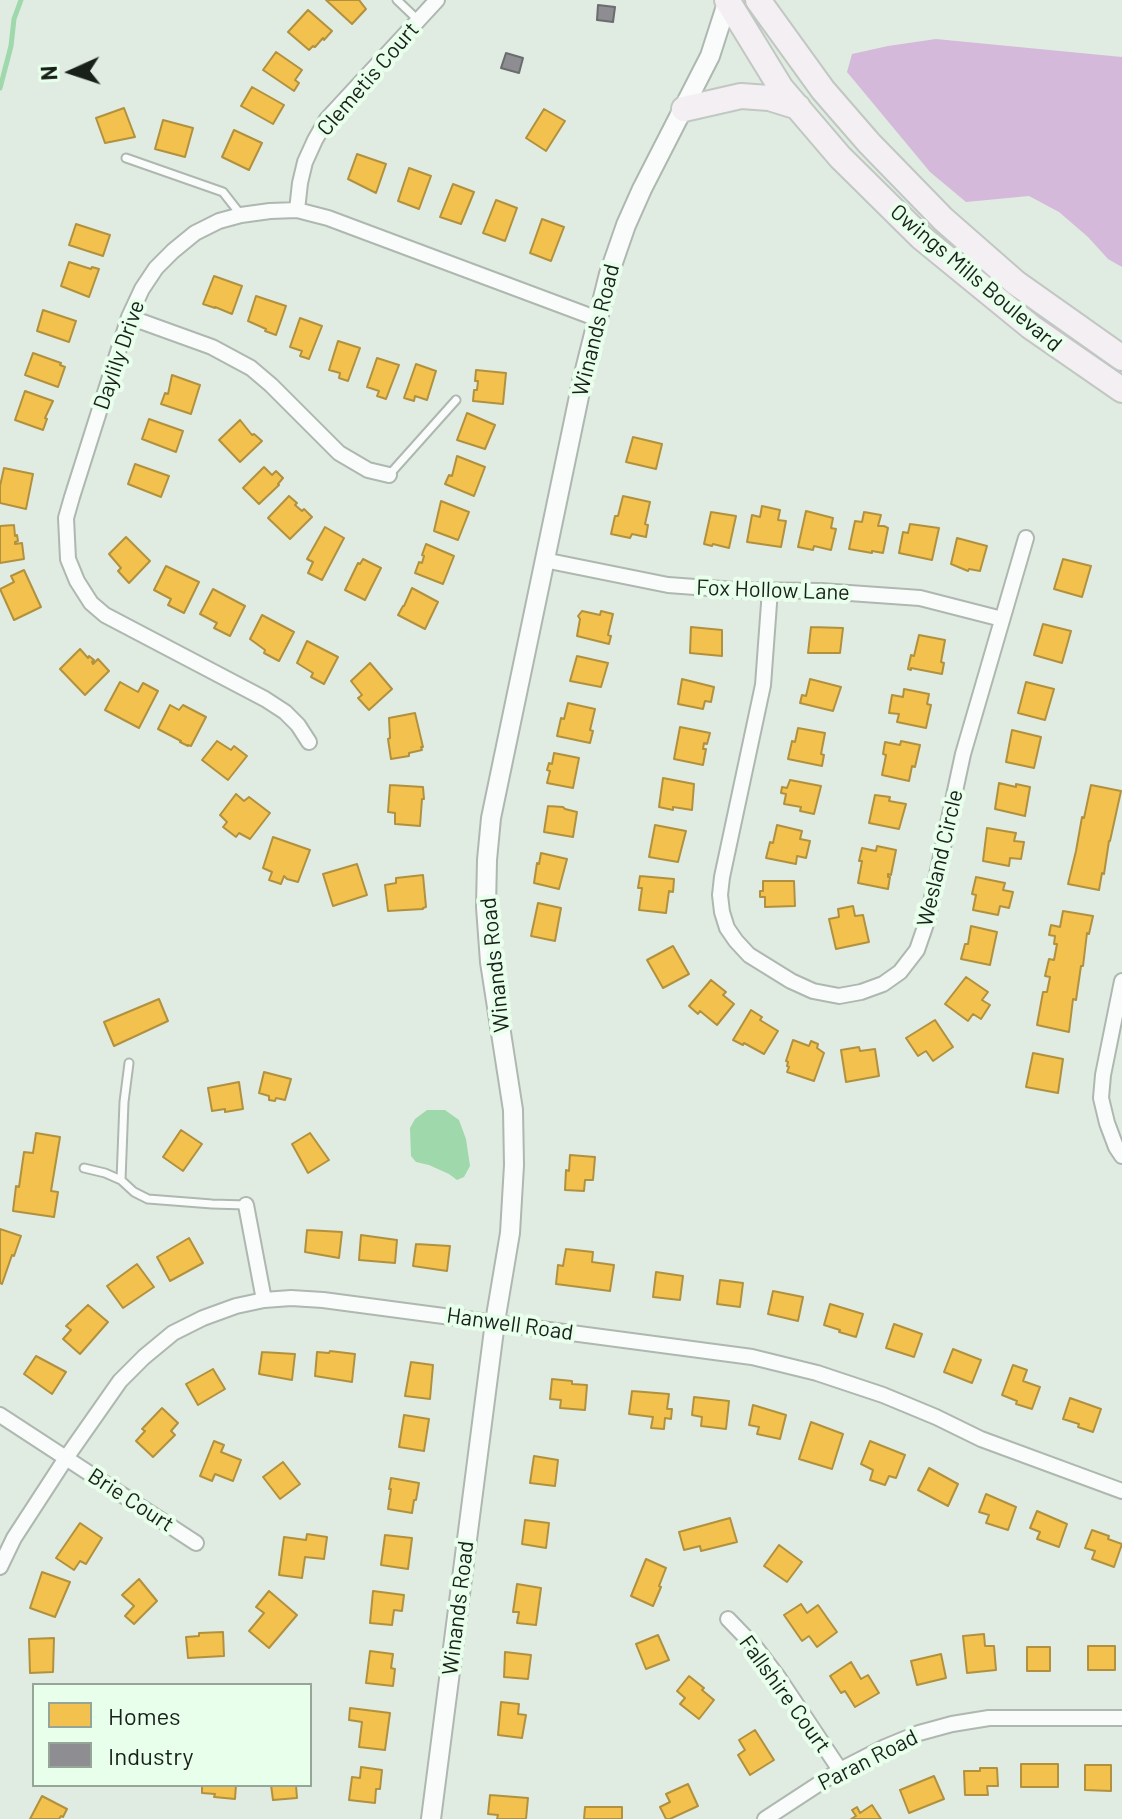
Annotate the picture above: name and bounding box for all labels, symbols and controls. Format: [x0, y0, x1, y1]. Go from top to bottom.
street label: Clemetis Court [312, 17, 424, 141]
north arrow [32, 32, 112, 112]
text: N [35, 65, 61, 81]
street label: Owings Mills Boulevard [885, 199, 1067, 357]
street label: Winands Road [567, 261, 625, 399]
street label: Daylily Drive [88, 297, 150, 413]
street label: Fox Hollow Lane [696, 574, 850, 606]
street label: Wesland Circle [911, 787, 969, 929]
street label: Winands Road [475, 896, 515, 1034]
street label: Hanwell Road [445, 1302, 575, 1346]
street label: Brie Court [83, 1463, 179, 1537]
street label: Winands Road [437, 1539, 479, 1677]
street label: Fallshire Court [734, 1630, 836, 1758]
legend [32, 1683, 312, 1787]
text: Homes [108, 1701, 181, 1730]
street label: Paran Road [814, 1724, 922, 1796]
text: Industry [108, 1741, 194, 1770]

